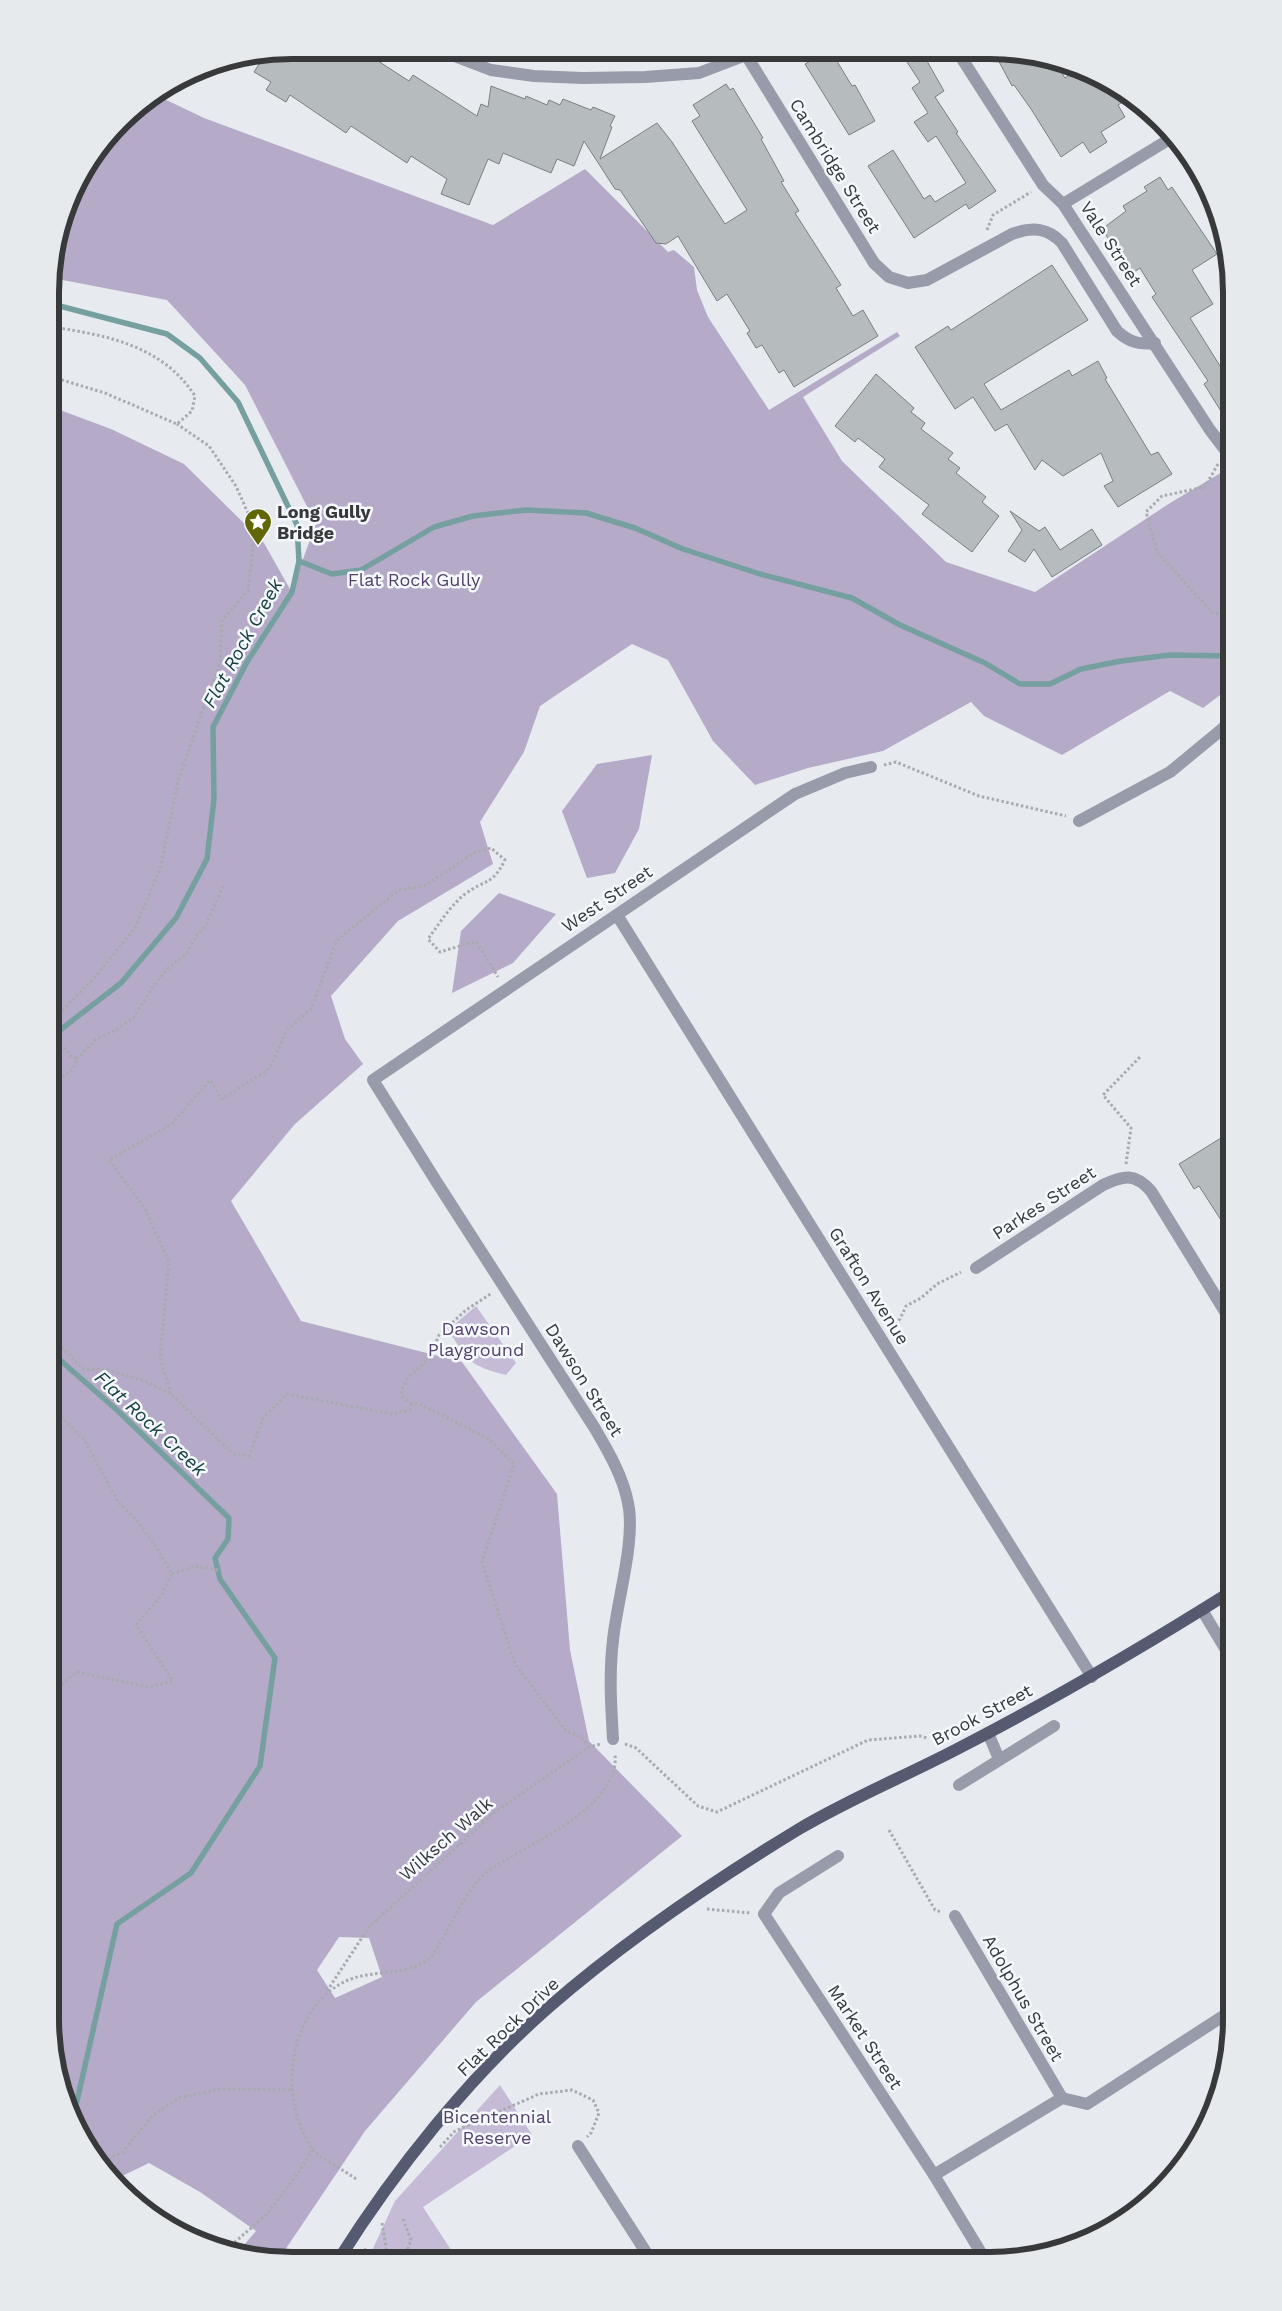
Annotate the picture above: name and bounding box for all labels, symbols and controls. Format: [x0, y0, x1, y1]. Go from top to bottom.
street label: Cambridge Street [786, 95, 886, 237]
street label: Vale Street [1076, 197, 1147, 290]
place label: Long Gully Bridge [277, 501, 372, 543]
place icon: Long Gully Bridge [243, 507, 273, 546]
park label: Flat Rock Gully [348, 569, 481, 590]
water label: Flat Rock Creek [197, 574, 288, 712]
street label: West Street [558, 860, 656, 936]
street label: Parkes Street [988, 1161, 1100, 1244]
street label: Grafton Avenue [825, 1223, 914, 1349]
park label: Dawson Playground [428, 1318, 524, 1360]
street label: Dawson Street [541, 1319, 628, 1441]
water label: Flat Rock Creek [90, 1366, 212, 1481]
street label: Brook Street [928, 1679, 1036, 1750]
street label: Wilksch Walk [395, 1792, 497, 1885]
street label: Adolphus Street [979, 1931, 1068, 2065]
street label: Flat Rock Drive [452, 1973, 563, 2080]
street label: Market Street [824, 1980, 907, 2093]
park label: Bicentennial Reserve [443, 2106, 552, 2148]

